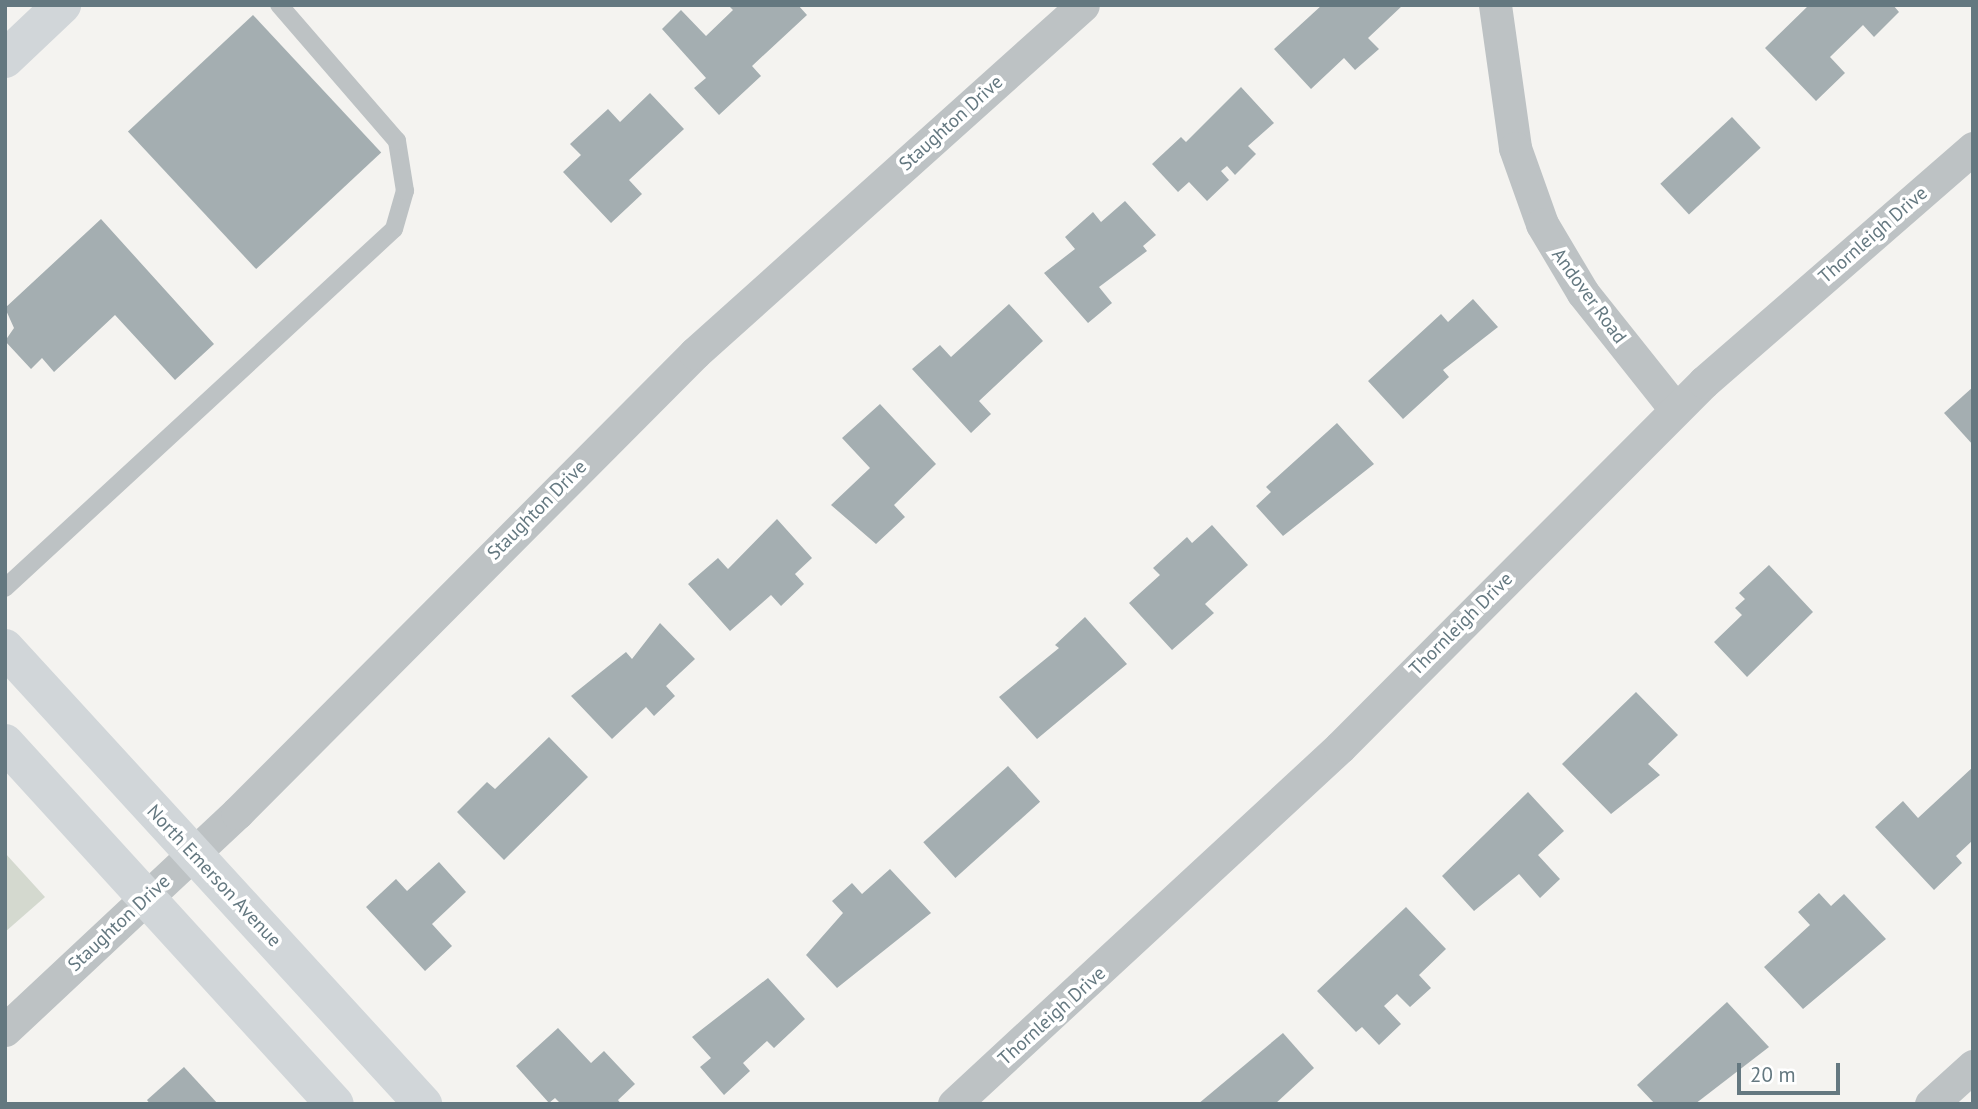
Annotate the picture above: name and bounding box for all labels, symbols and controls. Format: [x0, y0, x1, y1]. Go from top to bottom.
street label: Staughton Drive [895, 71, 1007, 175]
street label: Thornleigh Drive [1814, 182, 1932, 288]
street label: Andover Road [1547, 244, 1631, 348]
street label: Staughton Drive [483, 456, 591, 564]
street label: Thornleigh Drive [1405, 568, 1517, 680]
street label: North Emerson Avenue [142, 800, 286, 952]
street label: Staughton Drive [63, 870, 175, 976]
street label: Thornleigh Drive [994, 962, 1110, 1070]
scale bar [1740, 1050, 1843, 1094]
text: 20 m [1750, 1061, 1796, 1088]

